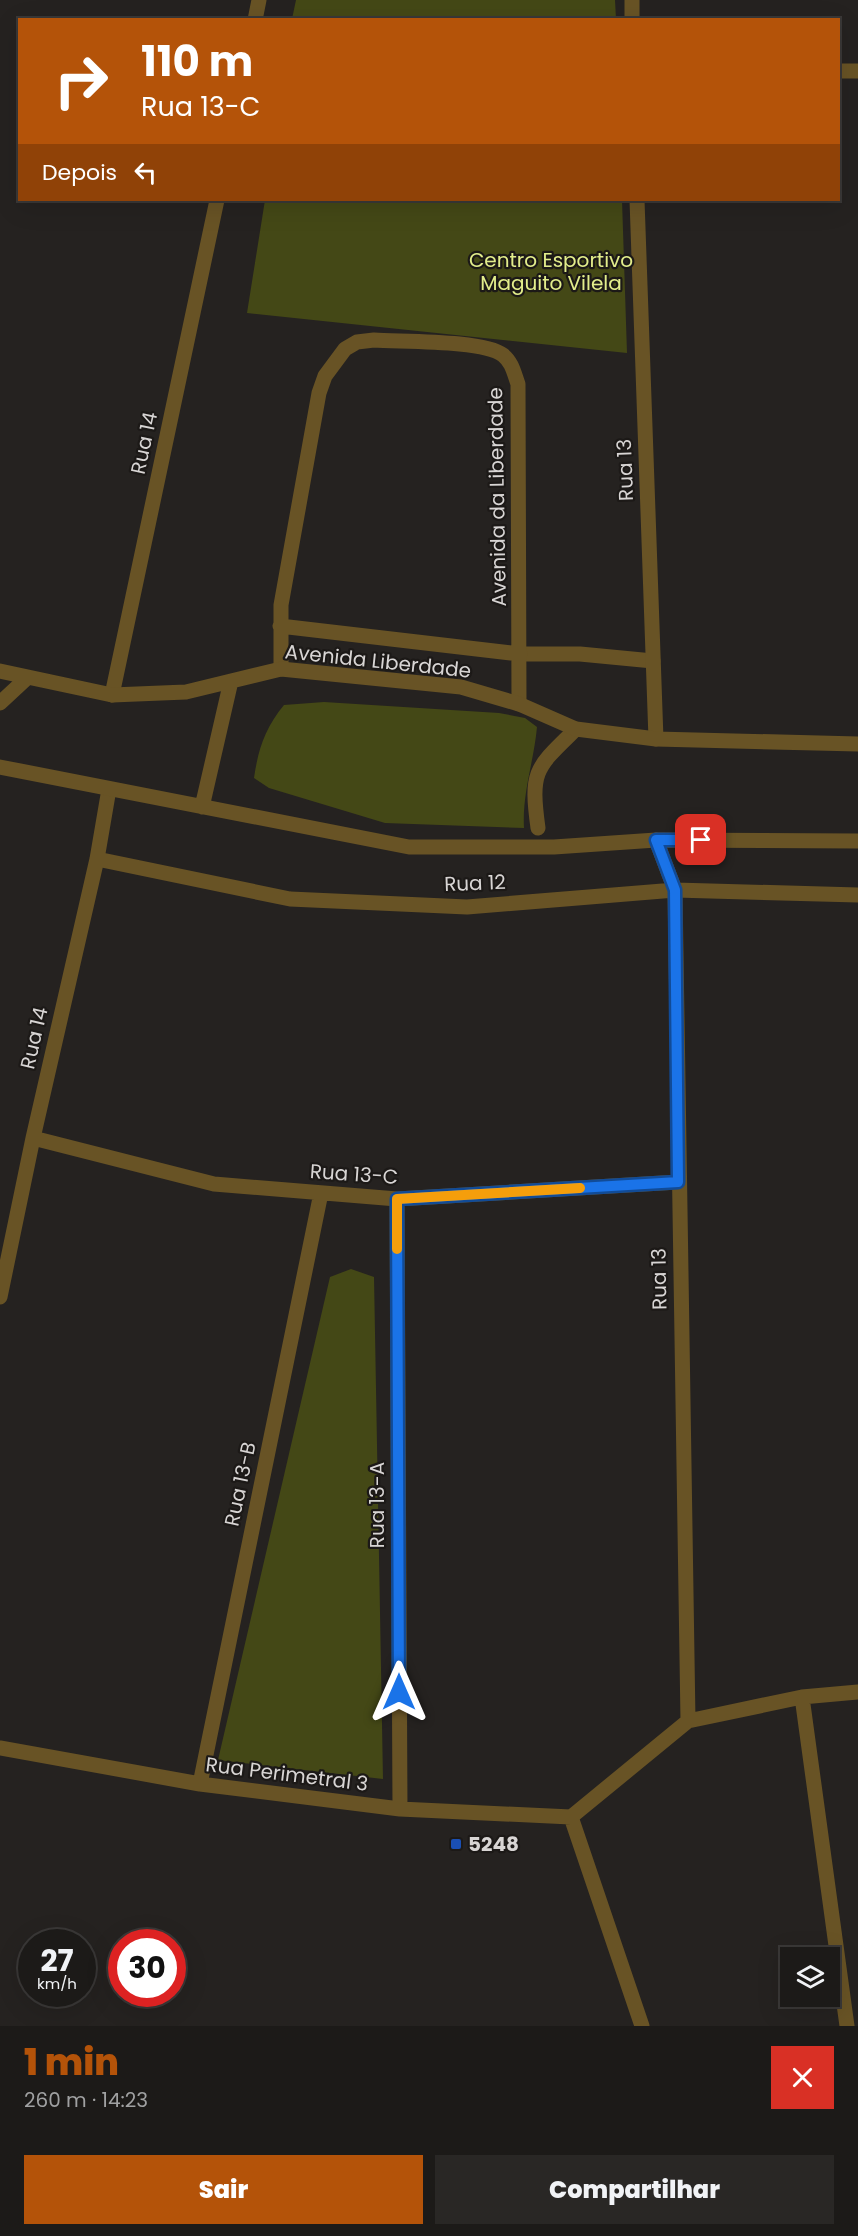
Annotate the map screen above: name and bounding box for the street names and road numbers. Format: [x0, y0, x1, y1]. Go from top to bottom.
street label: Avenida da Liberdade [481, 387, 513, 607]
street label: Rua 14 [124, 409, 164, 477]
street label: Rua 13 [610, 439, 640, 501]
street label: Avenida Liberdade [283, 637, 473, 685]
street label: Rua 12 [444, 868, 506, 898]
street label: Rua 14 [13, 1004, 55, 1072]
street label: Rua 13-C [309, 1157, 399, 1191]
street label: Rua 13 [644, 1248, 674, 1310]
street label: Rua 13-B [217, 1439, 263, 1529]
street label: Rua 13-A [363, 1462, 391, 1548]
street label: Rua Perimetral 3 [204, 1750, 370, 1798]

